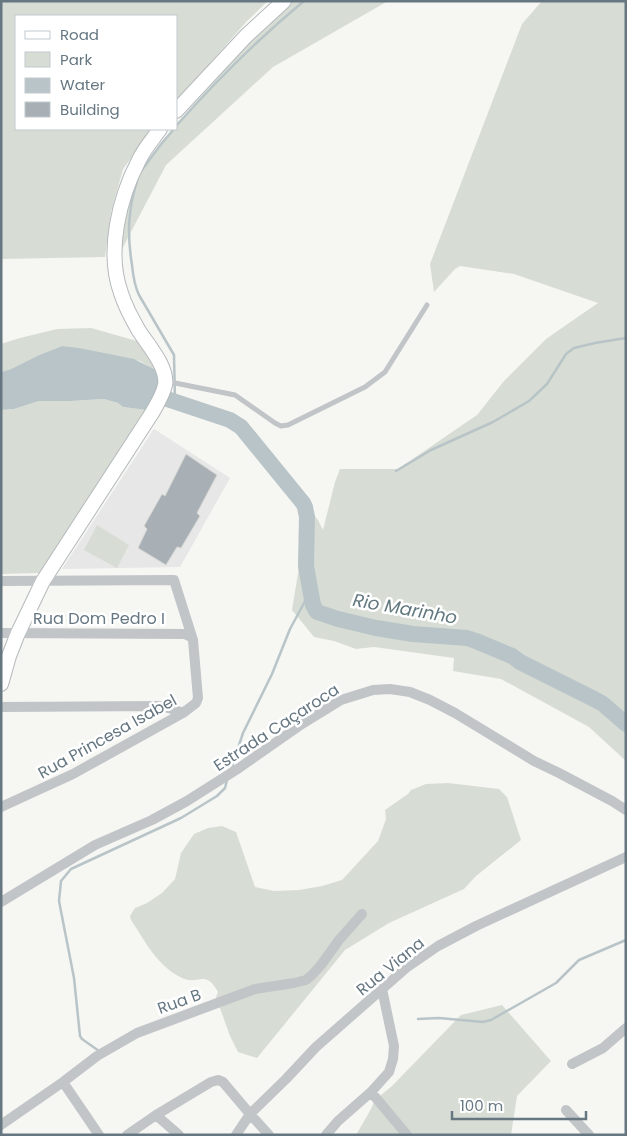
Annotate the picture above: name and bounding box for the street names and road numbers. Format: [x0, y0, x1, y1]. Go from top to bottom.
street label: Rua Dom Pedro I [33, 607, 165, 630]
street label: Estrada Caçaroca [209, 678, 344, 777]
street label: Rua Princesa Isabel [34, 689, 181, 784]
street label: Rua Viana [351, 932, 429, 1001]
street label: Rua B [154, 983, 204, 1020]

